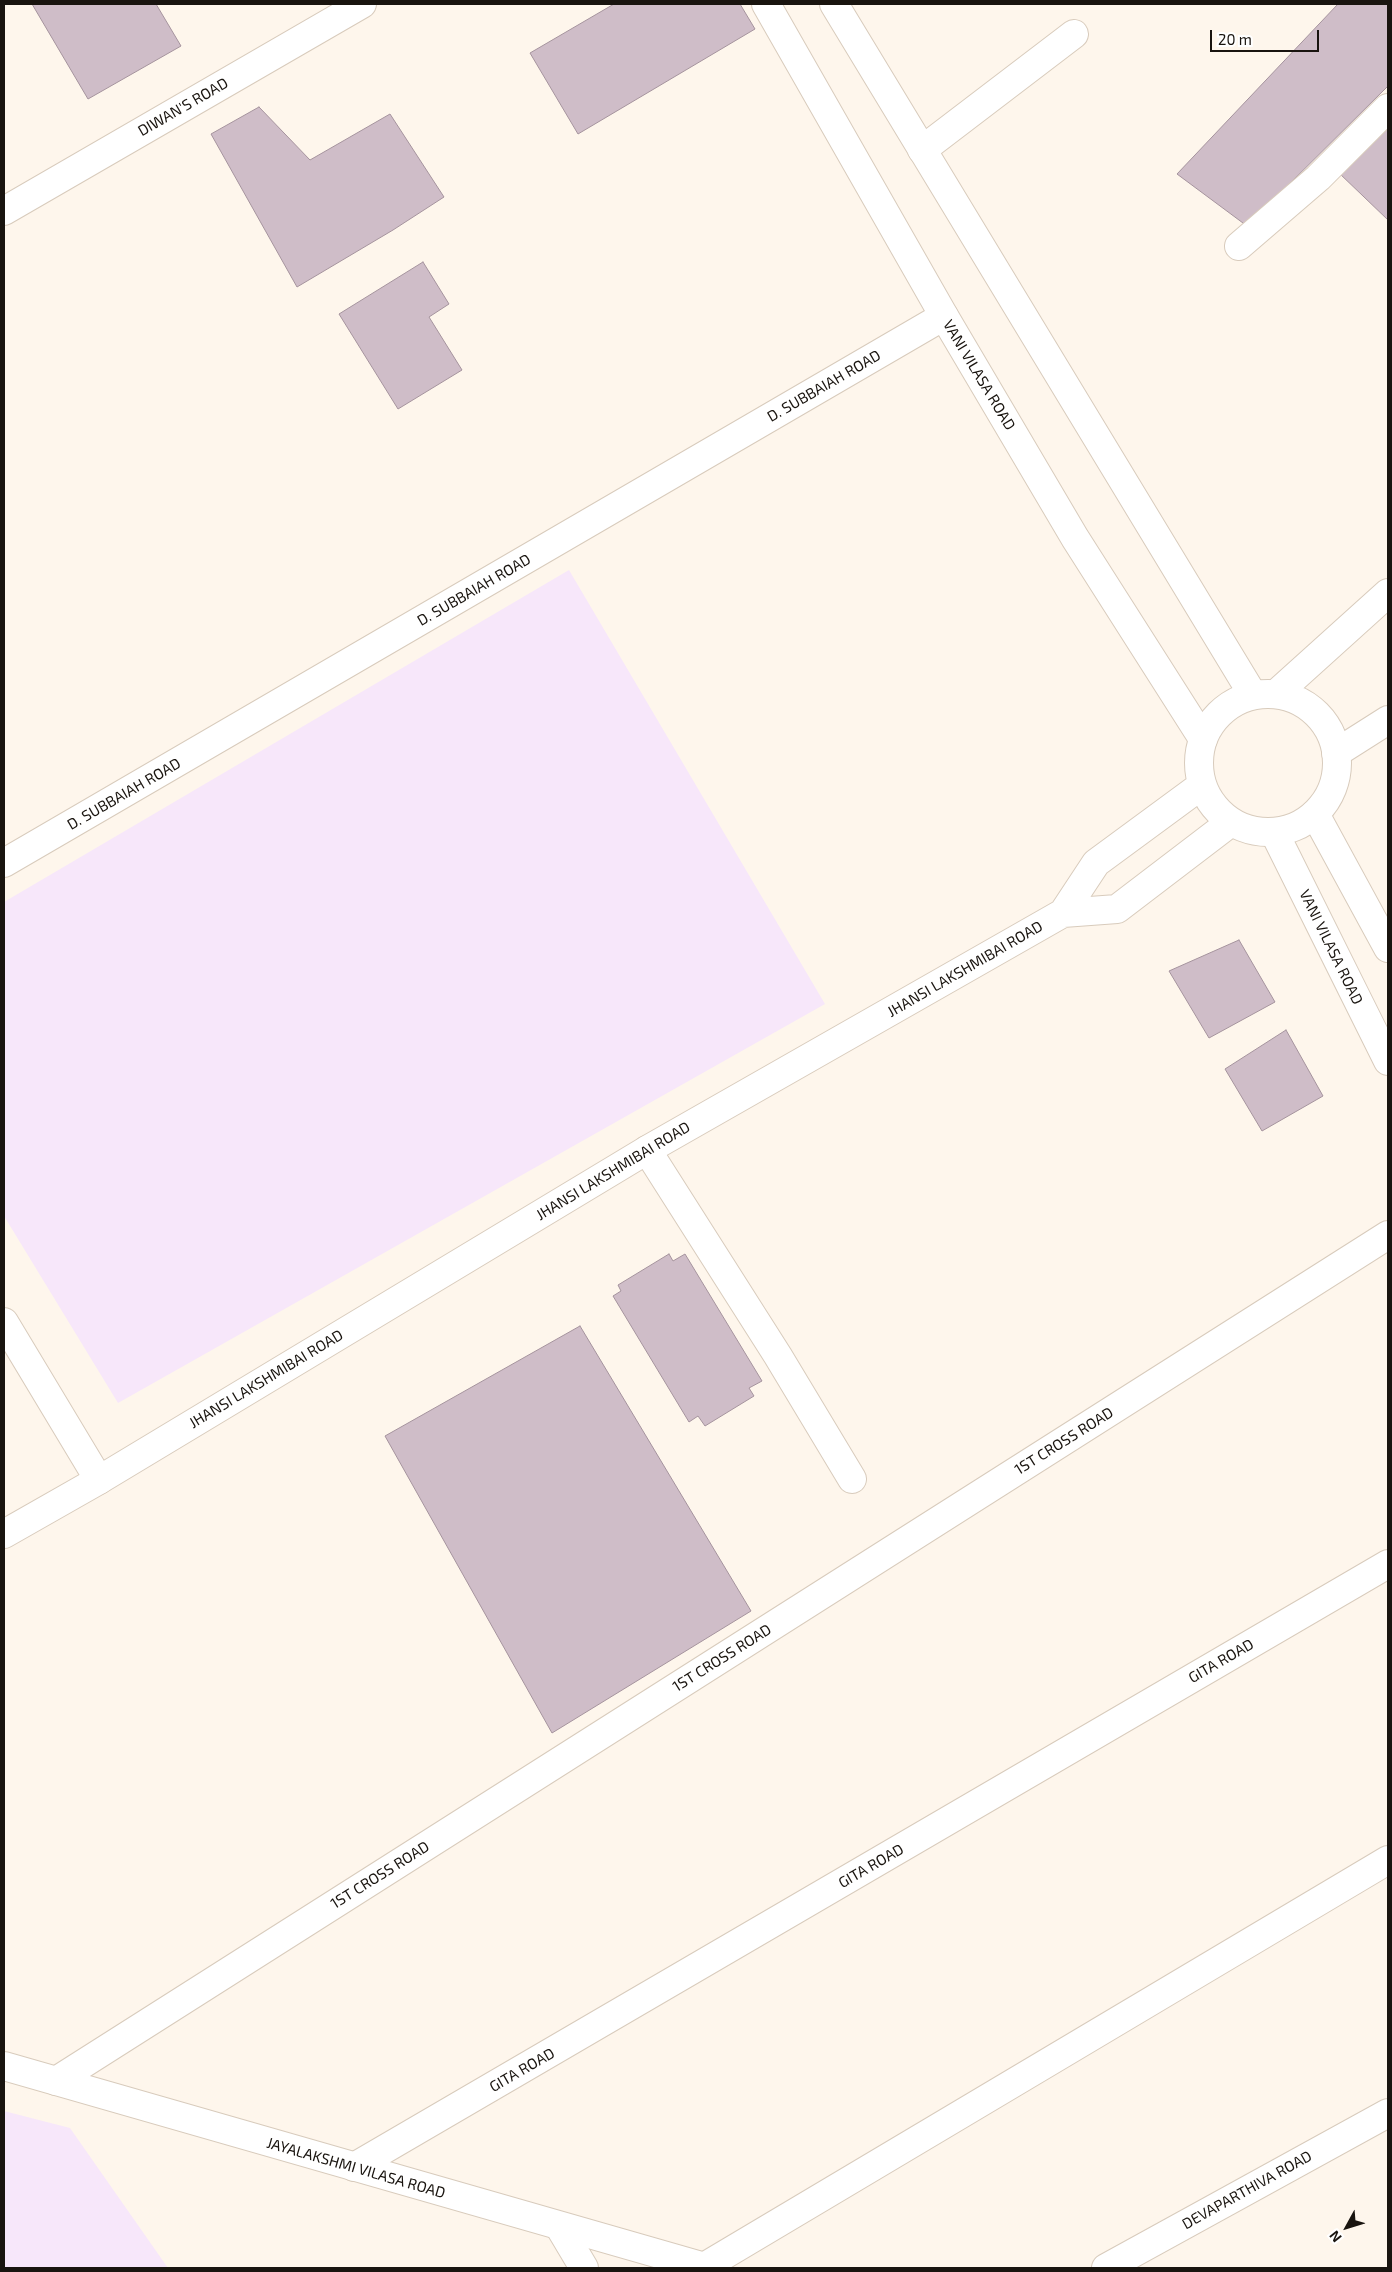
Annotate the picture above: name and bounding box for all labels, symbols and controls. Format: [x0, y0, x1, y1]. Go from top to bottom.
scale bar [1212, 20, 1321, 52]
text: 20 m [1218, 30, 1252, 48]
street label: DIWAN'S ROAD [135, 74, 231, 140]
street label: VANI VILASA ROAD [939, 317, 1019, 433]
street label: D. SUBBAIAH ROAD [764, 346, 884, 426]
street label: D. SUBBAIAH ROAD [414, 550, 534, 630]
street label: D. SUBBAIAH ROAD [64, 754, 184, 834]
street label: VANI VILASA ROAD [1295, 887, 1367, 1007]
street label: JHANSI LAKSHMIBAI ROAD [884, 917, 1046, 1021]
street label: JHANSI LAKSHMIBAI ROAD [533, 1118, 693, 1224]
street label: JHANSI LAKSHMIBAI ROAD [186, 1326, 346, 1432]
street label: 1ST CROSS ROAD [1011, 1403, 1117, 1479]
street label: 1ST CROSS ROAD [669, 1620, 775, 1696]
street label: GITA ROAD [1185, 1635, 1257, 1687]
street label: 1ST CROSS ROAD [327, 1837, 433, 1913]
street label: GITA ROAD [835, 1840, 907, 1892]
street label: GITA ROAD [486, 2044, 558, 2096]
street label: JAYALAKSHMI VILASA ROAD [265, 2134, 447, 2202]
street label: DEVAPARTHIVA ROAD [1179, 2147, 1315, 2233]
north arrow [1322, 2202, 1372, 2252]
text: N [1325, 2227, 1345, 2246]

